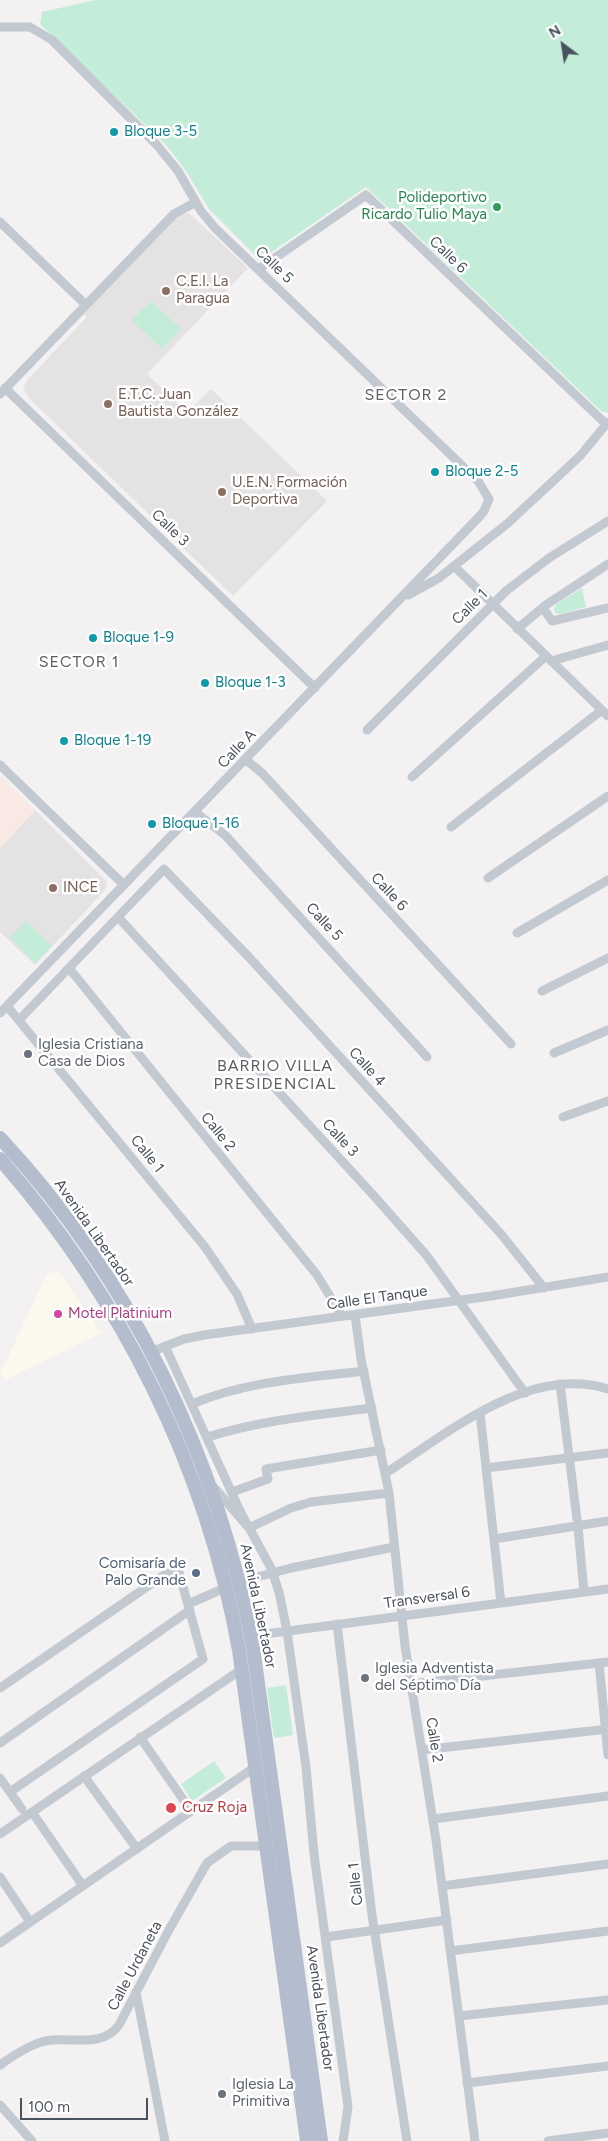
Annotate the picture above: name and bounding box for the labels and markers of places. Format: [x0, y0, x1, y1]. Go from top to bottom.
place label: Bloque 3-5 [124, 123, 197, 141]
marker: Bloque 3-5 [108, 126, 120, 138]
place label: Polideportivo Ricardo Tulio Maya [361, 189, 487, 224]
marker: Polideportivo Ricardo Tulio Maya [491, 201, 503, 213]
place label: C.E.I. La Paragua [176, 273, 230, 308]
marker: C.E.I. La Paragua [160, 285, 172, 297]
place label: E.T.C. Juan Bautista González [118, 386, 239, 421]
marker: E.T.C. Juan Bautista González [102, 398, 114, 410]
place label: Bloque 2-5 [445, 463, 518, 481]
marker: Bloque 2-5 [429, 466, 441, 478]
place label: U.E.N. Formación Deportiva [232, 474, 347, 509]
marker: U.E.N. Formación Deportiva [216, 486, 228, 498]
place label: Bloque 1-9 [103, 629, 174, 647]
marker: Bloque 1-9 [87, 632, 99, 644]
place label: Bloque 1-3 [215, 674, 286, 692]
marker: Bloque 1-3 [199, 677, 211, 689]
place label: Bloque 1-19 [74, 732, 151, 750]
marker: Bloque 1-19 [58, 735, 70, 747]
place label: Bloque 1-16 [162, 815, 239, 833]
marker: Bloque 1-16 [146, 818, 158, 830]
place label: INCE [63, 879, 98, 897]
marker: INCE [47, 882, 59, 894]
place label: Iglesia Cristiana Casa de Dios [38, 1036, 143, 1071]
marker: Iglesia Cristiana Casa de Dios [22, 1048, 34, 1060]
place label: Motel Platinium [68, 1305, 172, 1323]
marker: Motel Platinium [52, 1308, 64, 1320]
place label: Comisaría de Palo Grande [99, 1555, 186, 1590]
marker: Comisaría de Palo Grande [190, 1567, 202, 1579]
place label: Iglesia Adventista del Séptimo Día [375, 1660, 494, 1695]
marker: Iglesia Adventista del Séptimo Día [359, 1672, 371, 1684]
place label: Cruz Roja [182, 1799, 247, 1817]
marker: Cruz Roja [164, 1801, 178, 1815]
place label: Iglesia La Primitiva [232, 2076, 294, 2111]
marker: Iglesia La Primitiva [216, 2088, 228, 2100]

